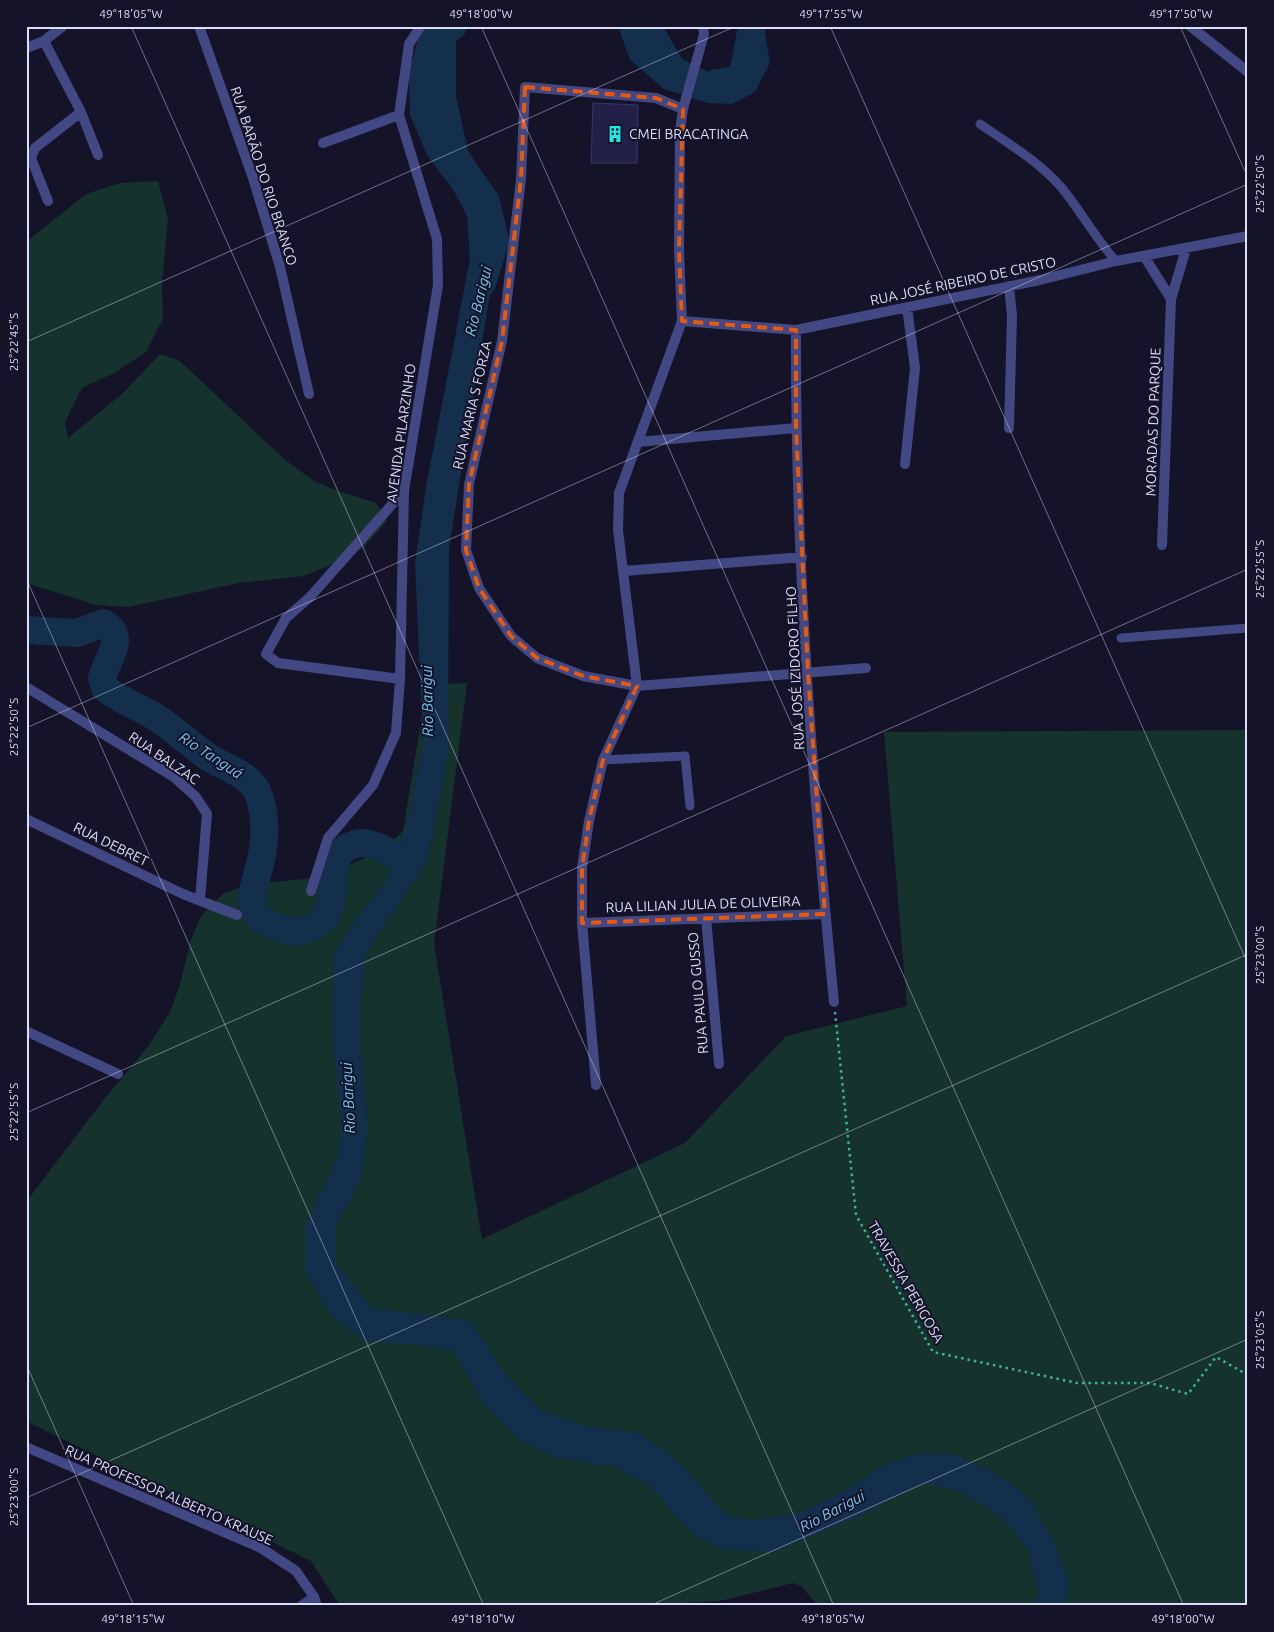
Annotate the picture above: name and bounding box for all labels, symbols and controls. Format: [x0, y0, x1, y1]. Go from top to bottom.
text: 49°18'05"W [99, 7, 163, 20]
text: 49°18'00"W [449, 7, 513, 20]
text: 49°17'55"W [799, 7, 863, 20]
text: 49°17'50"W [1149, 7, 1213, 20]
street label: RUA BARÃO DO RIO BRANCO [227, 84, 302, 268]
building icon: CMEI BRACATINGA [605, 124, 625, 144]
place label: CMEI BRACATINGA [629, 126, 748, 142]
text: 25°22'50"S [1253, 155, 1266, 213]
street label: RUA JOSÉ RIBEIRO DE CRISTO [868, 252, 1058, 309]
water label: Rio Barigui [461, 263, 495, 338]
text: 25°22'45"S [7, 313, 20, 371]
street label: RUA MARIA S FORZA [449, 339, 495, 471]
street label: MORADAS DO PARQUE [1142, 347, 1164, 497]
street label: AVENIDA PILARZINHO [383, 362, 419, 504]
text: 25°22'55"S [1253, 540, 1266, 598]
street label: RUA JOSÉ IZIDORO FILHO [782, 586, 807, 750]
water label: Rio Barigui [418, 664, 436, 737]
text: 25°22'50"S [7, 698, 20, 756]
water label: Rio Tanguá [176, 728, 246, 782]
street label: RUA BALZAC [126, 729, 203, 788]
street label: RUA DEBRET [71, 819, 151, 869]
street label: RUA LILIAN JULIA DE OLIVEIRA [605, 893, 801, 915]
text: 25°23'00"S [1253, 926, 1266, 984]
street label: RUA PAULO GUSSO [685, 931, 711, 1055]
water label: Rio Barigui [338, 1061, 358, 1134]
text: 25°22'55"S [7, 1083, 20, 1141]
street label: TRAVESSIA PERIGOSA [865, 1218, 947, 1346]
text: 25°23'05"S [1253, 1311, 1266, 1369]
street label: RUA PROFESSOR ALBERTO KRAUSE [63, 1442, 276, 1548]
text: 25°23'00"S [7, 1468, 20, 1526]
water label: Rio Barigui [797, 1486, 869, 1535]
text: 49°18'15"W [101, 1612, 165, 1625]
text: 49°18'10"W [451, 1612, 515, 1625]
text: 49°18'05"W [801, 1612, 865, 1625]
text: 49°18'00"W [1151, 1612, 1215, 1625]

